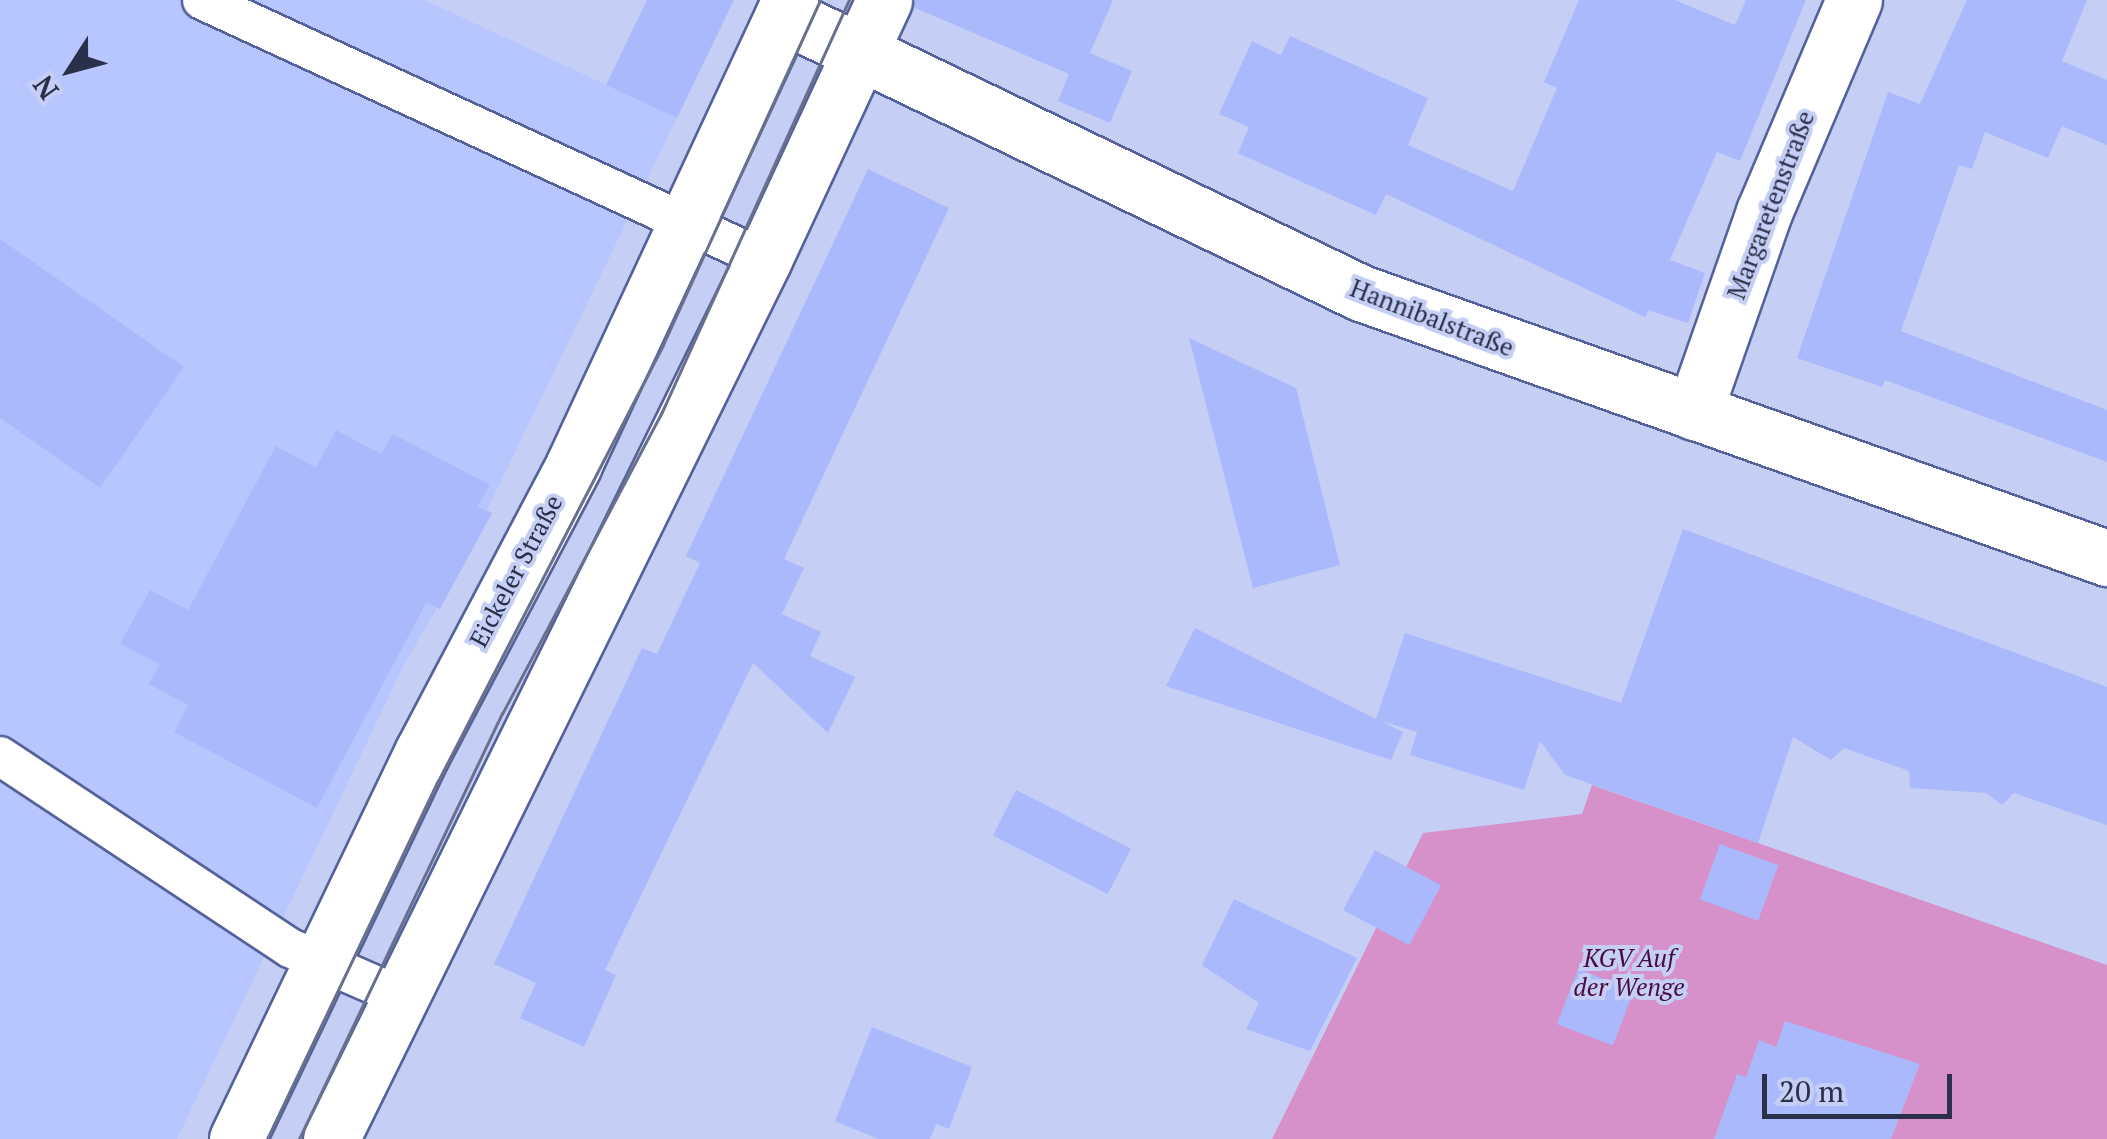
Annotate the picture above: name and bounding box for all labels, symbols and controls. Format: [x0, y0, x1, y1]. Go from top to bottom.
north arrow [20, 20, 120, 120]
text: N [24, 68, 67, 107]
street label: Margaretenstraße [1721, 107, 1821, 303]
street label: Hannibalstraße [1346, 273, 1518, 363]
street label: Eickeler Straße [463, 490, 569, 652]
park label: KGV Auf der Wenge [1573, 944, 1685, 1003]
scale bar [1767, 1054, 1957, 1116]
text: 20 m [1779, 1071, 1844, 1111]

